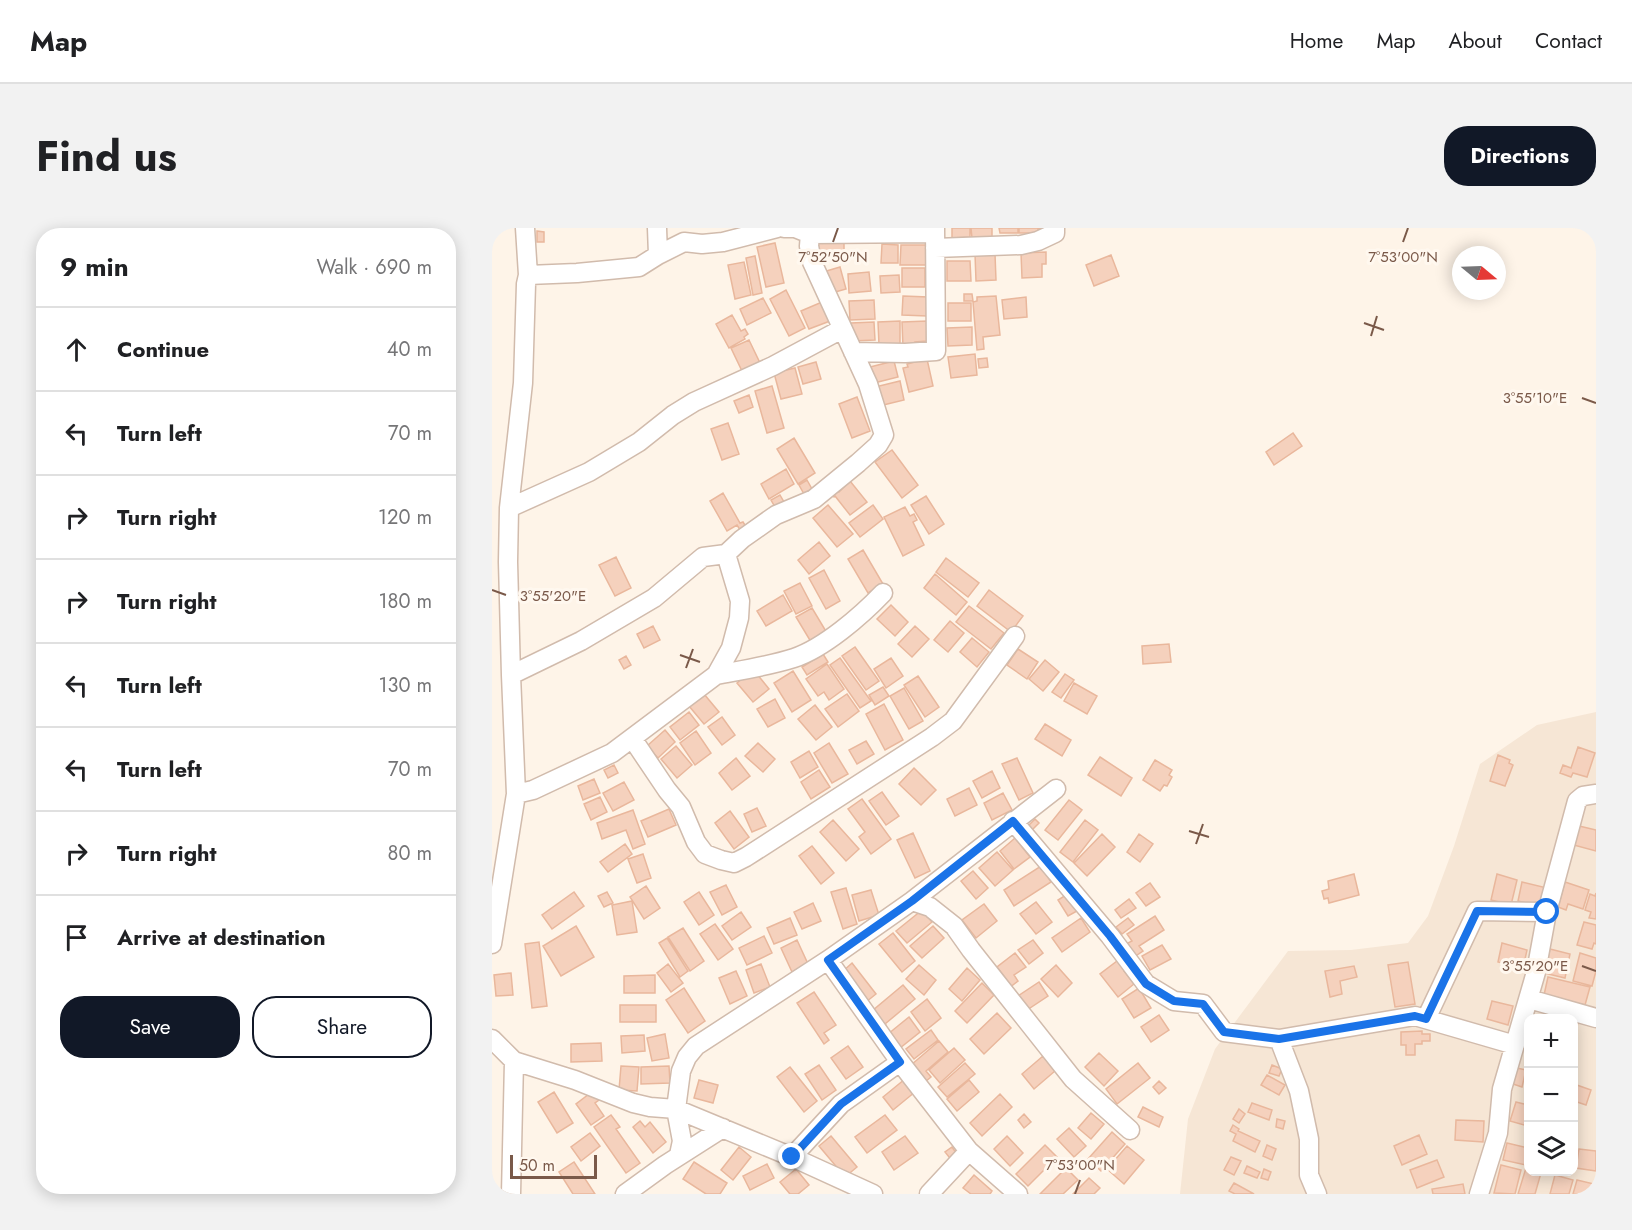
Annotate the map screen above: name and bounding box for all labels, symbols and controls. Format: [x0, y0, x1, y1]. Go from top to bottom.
text: Map [30, 21, 87, 62]
text: Home [1290, 26, 1343, 56]
text: Map [1376, 26, 1416, 56]
text: About [1449, 26, 1502, 56]
text: Contact [1535, 26, 1602, 56]
text: Find us [36, 126, 177, 187]
button: Directions [1444, 126, 1596, 186]
text: 7°52'50"N [798, 246, 868, 268]
text: 7°53'00"N [1368, 246, 1438, 268]
north arrow [1452, 246, 1506, 300]
text: 9 min [60, 248, 129, 286]
text: Walk · 690 m [317, 253, 432, 282]
icon: ahead [60, 333, 93, 366]
text: Continue [117, 333, 209, 365]
text: 40 m [387, 335, 432, 364]
text: 3°55'10"E [1503, 387, 1567, 409]
icon: left [60, 417, 93, 450]
text: Turn left [117, 417, 202, 449]
text: 70 m [388, 419, 432, 448]
icon: right [60, 501, 93, 534]
text: Turn right [117, 501, 217, 533]
text: 120 m [378, 503, 432, 532]
icon: right [60, 585, 93, 618]
text: Turn right [117, 585, 217, 617]
text: 3°55'20"E [520, 585, 586, 607]
text: 180 m [378, 587, 432, 616]
icon: left [60, 669, 93, 702]
text: Turn left [117, 669, 202, 701]
text: 130 m [378, 671, 432, 700]
icon: left [60, 753, 93, 786]
text: Turn left [117, 753, 202, 785]
text: 70 m [388, 755, 432, 784]
icon: right [60, 837, 93, 870]
text: Turn right [117, 837, 217, 869]
text: 80 m [387, 839, 432, 868]
route start [1533, 898, 1559, 924]
icon: arrive [60, 921, 93, 954]
text: Arrive at destination [117, 921, 326, 953]
text: 3°55'20"E [1502, 955, 1568, 977]
button: Save [60, 996, 240, 1058]
button: Share [252, 996, 432, 1058]
map controls [1524, 1014, 1578, 1176]
button: + [1524, 1014, 1578, 1068]
button: − [1524, 1068, 1578, 1122]
button: layers [1524, 1122, 1578, 1176]
route end [778, 1143, 804, 1169]
scale bar [510, 1152, 597, 1180]
text: 50 m [519, 1154, 555, 1177]
text: 7°53'00"N [1045, 1154, 1115, 1176]

